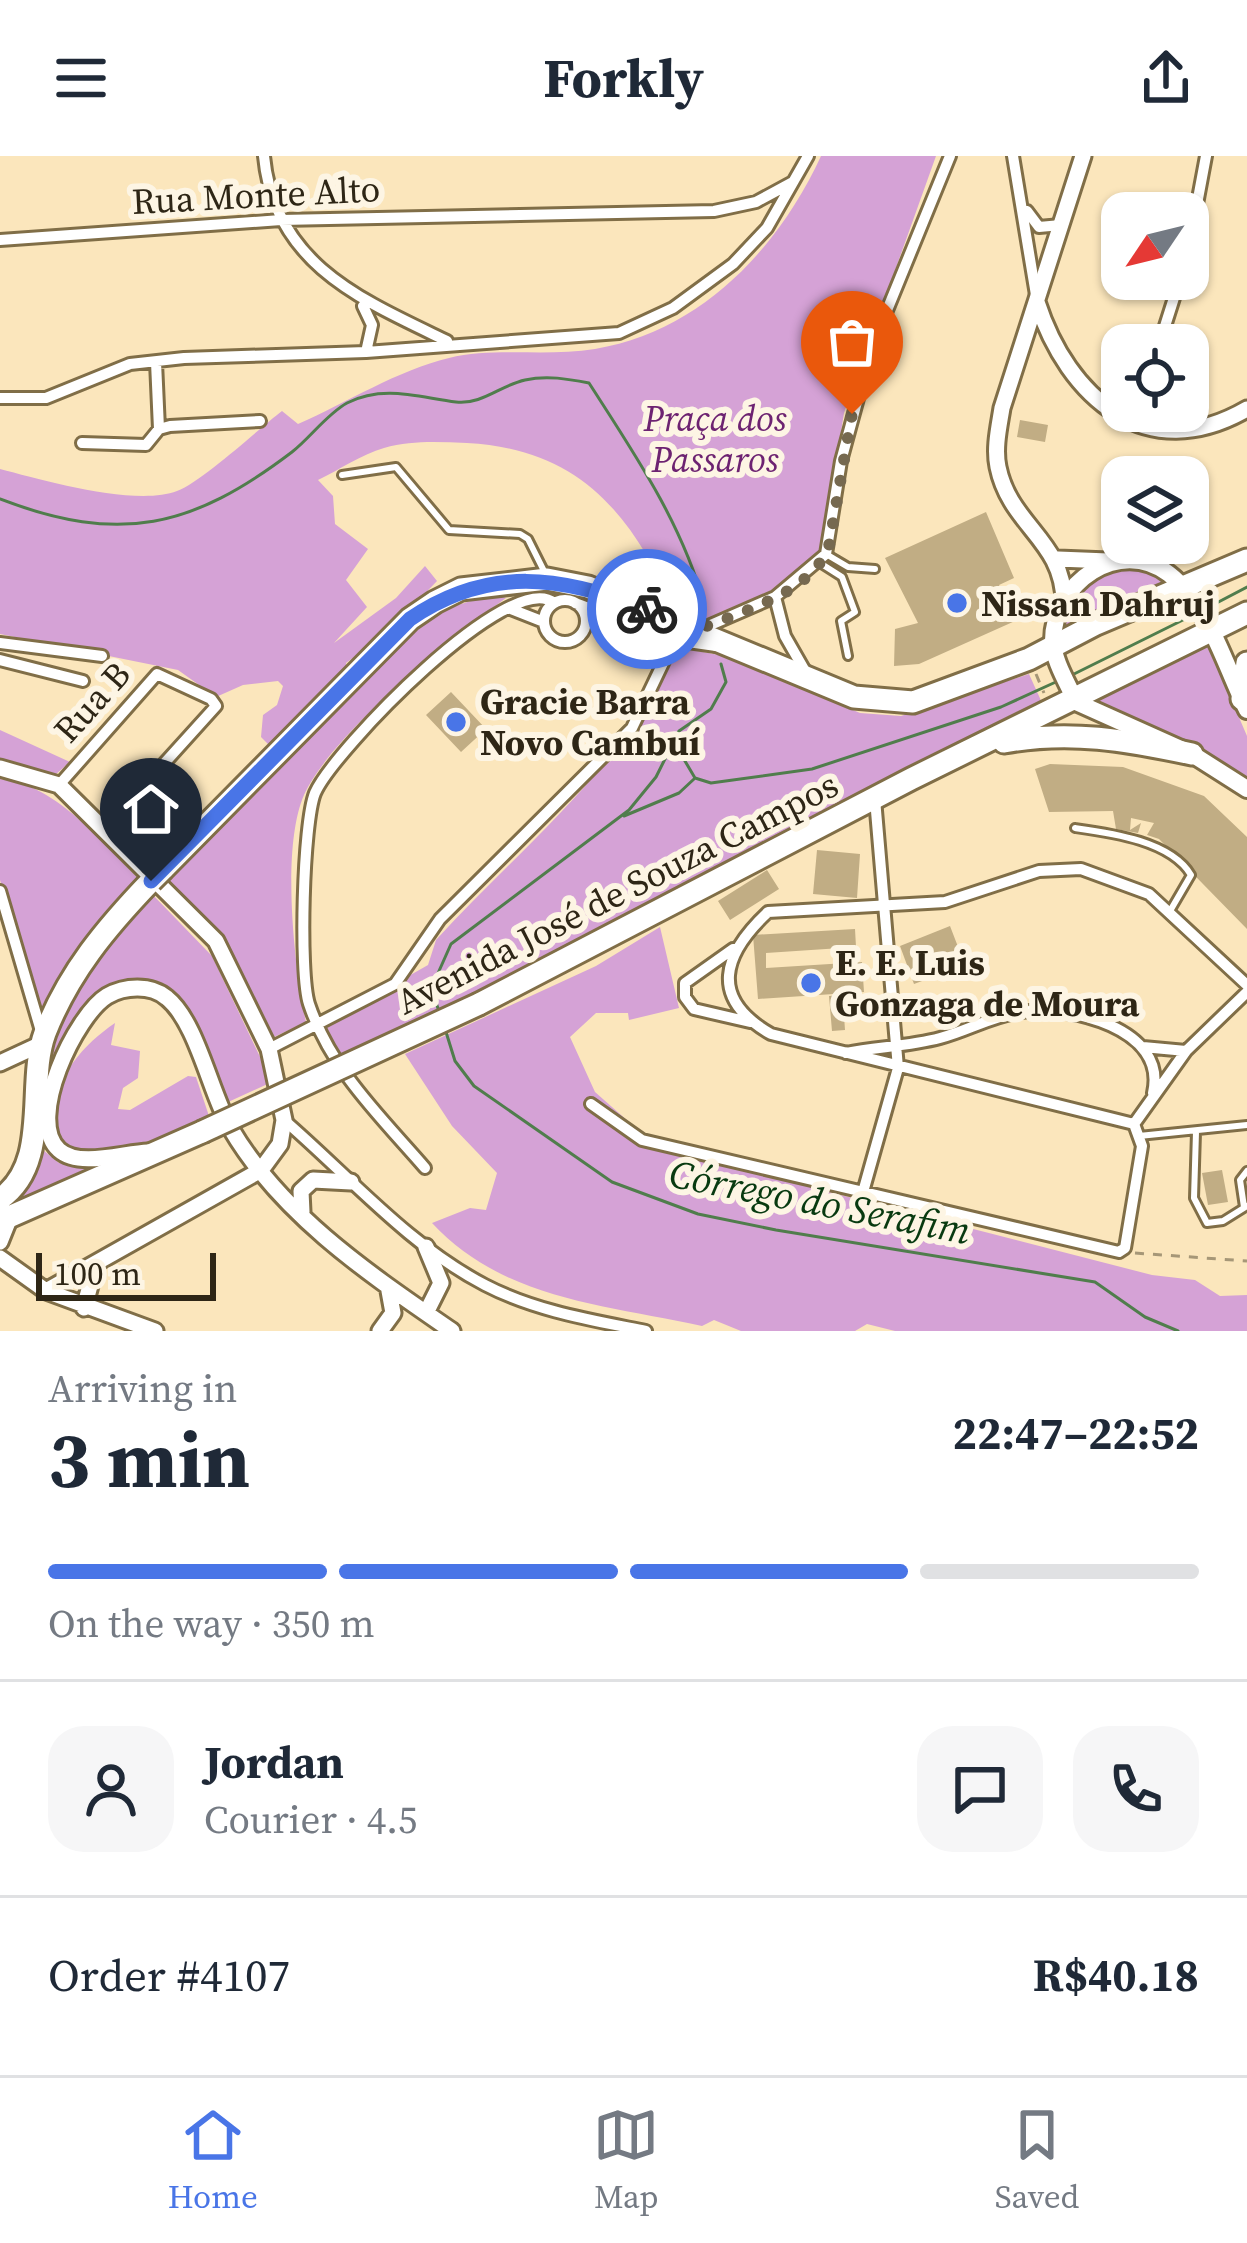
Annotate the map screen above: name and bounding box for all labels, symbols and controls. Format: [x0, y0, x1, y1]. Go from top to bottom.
text: Forkly [543, 41, 704, 115]
icon: menu [48, 45, 114, 111]
icon: share [1133, 45, 1199, 111]
street label: Rua Monte Alto [131, 164, 381, 226]
north arrow [1101, 192, 1209, 300]
map controls [1101, 192, 1209, 564]
pin [801, 291, 903, 414]
icon: bag [819, 309, 885, 375]
button: locate [1101, 324, 1209, 432]
park label: Praça dos Passaros [643, 394, 787, 484]
button: layers [1101, 456, 1209, 564]
courier [587, 549, 707, 669]
icon: bike [614, 576, 680, 642]
place label: Nissan Dahruj [981, 579, 1215, 628]
marker: Nissan Dahruj [944, 590, 970, 616]
street label: Rua B [43, 651, 141, 753]
place label: Gracie Barra Novo Cambuí [480, 677, 700, 767]
marker: Gracie Barra Novo Cambuí [443, 709, 469, 735]
pin [100, 758, 202, 881]
street label: Avenida José de Souza Campos [388, 760, 846, 1026]
icon: home [118, 776, 184, 842]
place label: E. E. Luis Gonzaga de Moura [835, 938, 1140, 1028]
marker: E. E. Luis Gonzaga de Moura [798, 970, 824, 996]
water label: Córrego do Serafim [665, 1147, 975, 1257]
scale bar [36, 1247, 216, 1300]
text: 100 m [54, 1251, 141, 1296]
text: Arriving in [48, 1362, 237, 1415]
text: 22:47–22:52 [953, 1402, 1199, 1464]
text: 3 min [48, 1406, 250, 1513]
text: On the way · 350 m [48, 1597, 375, 1650]
button: person [48, 1726, 174, 1852]
button: chat [917, 1726, 1043, 1852]
button: phone [1073, 1726, 1199, 1852]
text: Jordan [204, 1731, 344, 1793]
text: Courier · 4.5 [204, 1793, 417, 1846]
text: Order #4107 [48, 1944, 290, 2006]
text: R$40.18 [1033, 1944, 1199, 2006]
tab: Home [168, 2102, 258, 2219]
tab: Map [593, 2102, 659, 2219]
tab: Saved [995, 2102, 1079, 2219]

